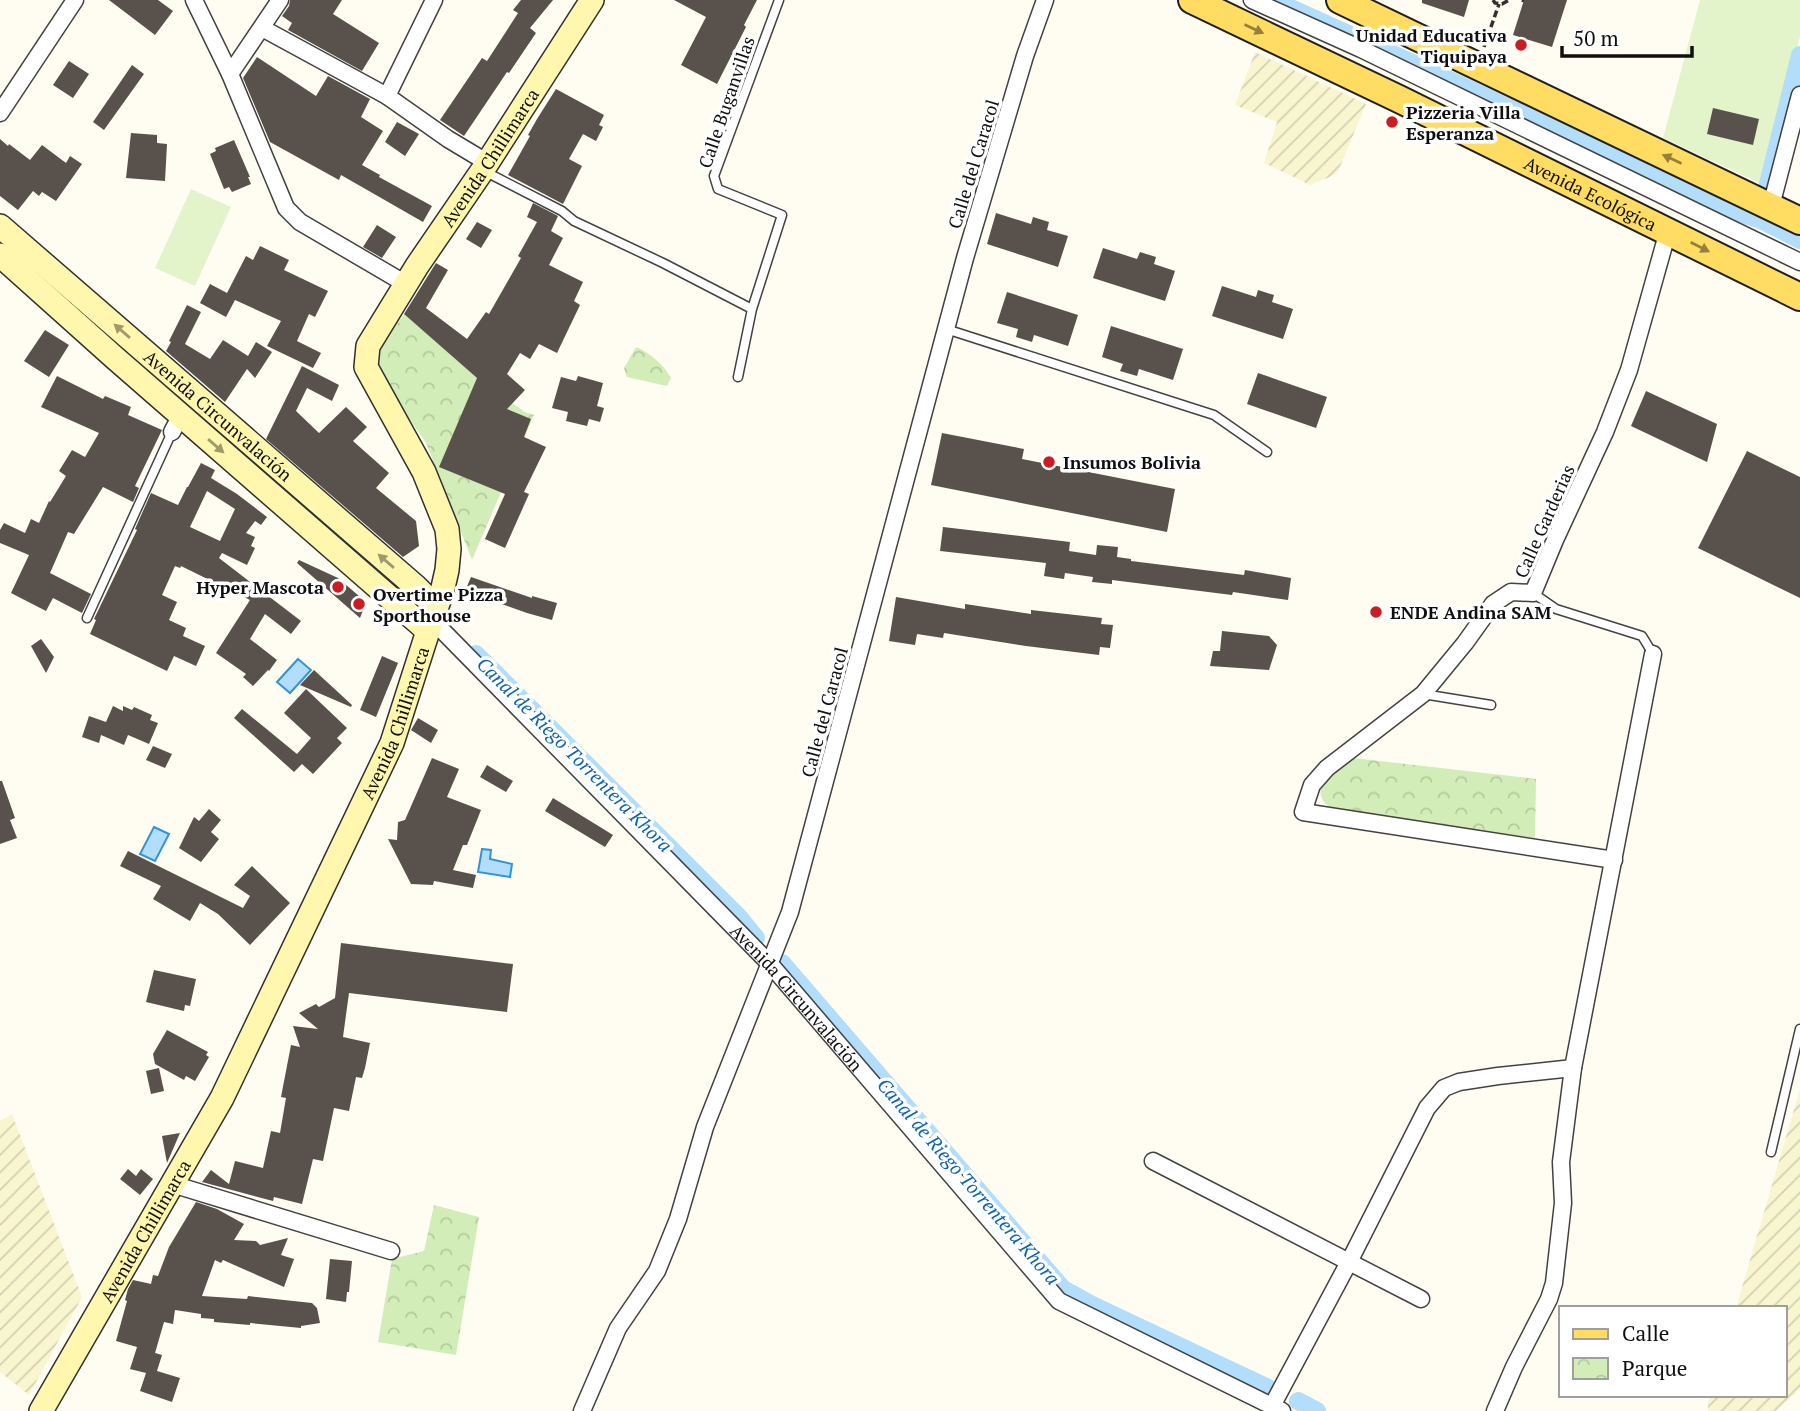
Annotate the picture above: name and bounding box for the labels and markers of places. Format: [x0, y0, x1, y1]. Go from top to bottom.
place label: Unidad Educativa Tiquipaya [1356, 23, 1507, 68]
marker: Unidad Educativa Tiquipaya [1513, 37, 1529, 53]
place label: Pizzeria Villa Esperanza [1406, 100, 1521, 145]
marker: Pizzeria Villa Esperanza [1384, 114, 1400, 130]
place label: Insumos Bolivia [1063, 450, 1201, 474]
marker: Insumos Bolivia [1041, 454, 1057, 470]
place label: Hyper Mascota [196, 575, 324, 599]
marker: Hyper Mascota [330, 579, 346, 595]
place label: Overtime Pizza Sporthouse [373, 582, 504, 627]
marker: Overtime Pizza Sporthouse [351, 596, 367, 612]
place label: ENDE Andina SAM [1390, 600, 1551, 624]
marker: ENDE Andina SAM [1368, 604, 1384, 620]

